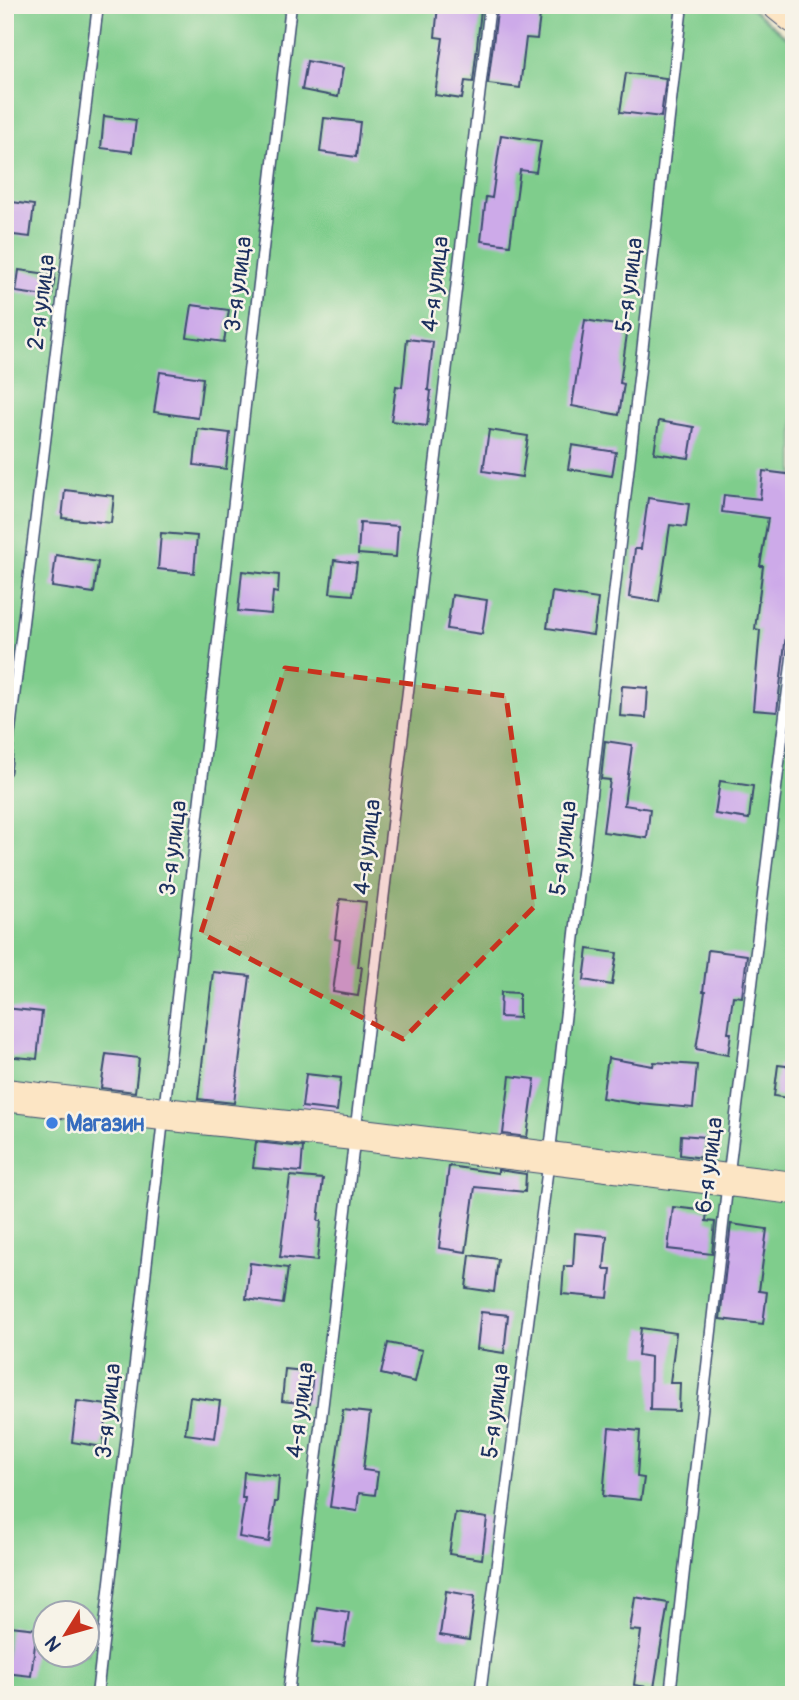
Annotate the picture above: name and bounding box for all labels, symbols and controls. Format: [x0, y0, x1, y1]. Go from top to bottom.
street label: 4-я улица [415, 234, 455, 334]
street label: 3-я улица [218, 235, 258, 333]
street label: 5-я улица [609, 236, 649, 334]
street label: 2-я улица [21, 253, 61, 351]
street label: 4-я улица [347, 797, 387, 897]
street label: 3-я улица [153, 799, 193, 897]
street label: 5-я улица [543, 799, 583, 897]
place label: Магазин [66, 1109, 145, 1138]
marker: Магазин [44, 1115, 60, 1131]
street label: 6-я улица [689, 1115, 729, 1215]
street label: 4-я улица [280, 1360, 320, 1460]
street label: 3-я улица [89, 1362, 127, 1460]
street label: 5-я улица [475, 1362, 515, 1460]
north arrow [32, 1598, 102, 1668]
text: N [40, 1631, 67, 1656]

